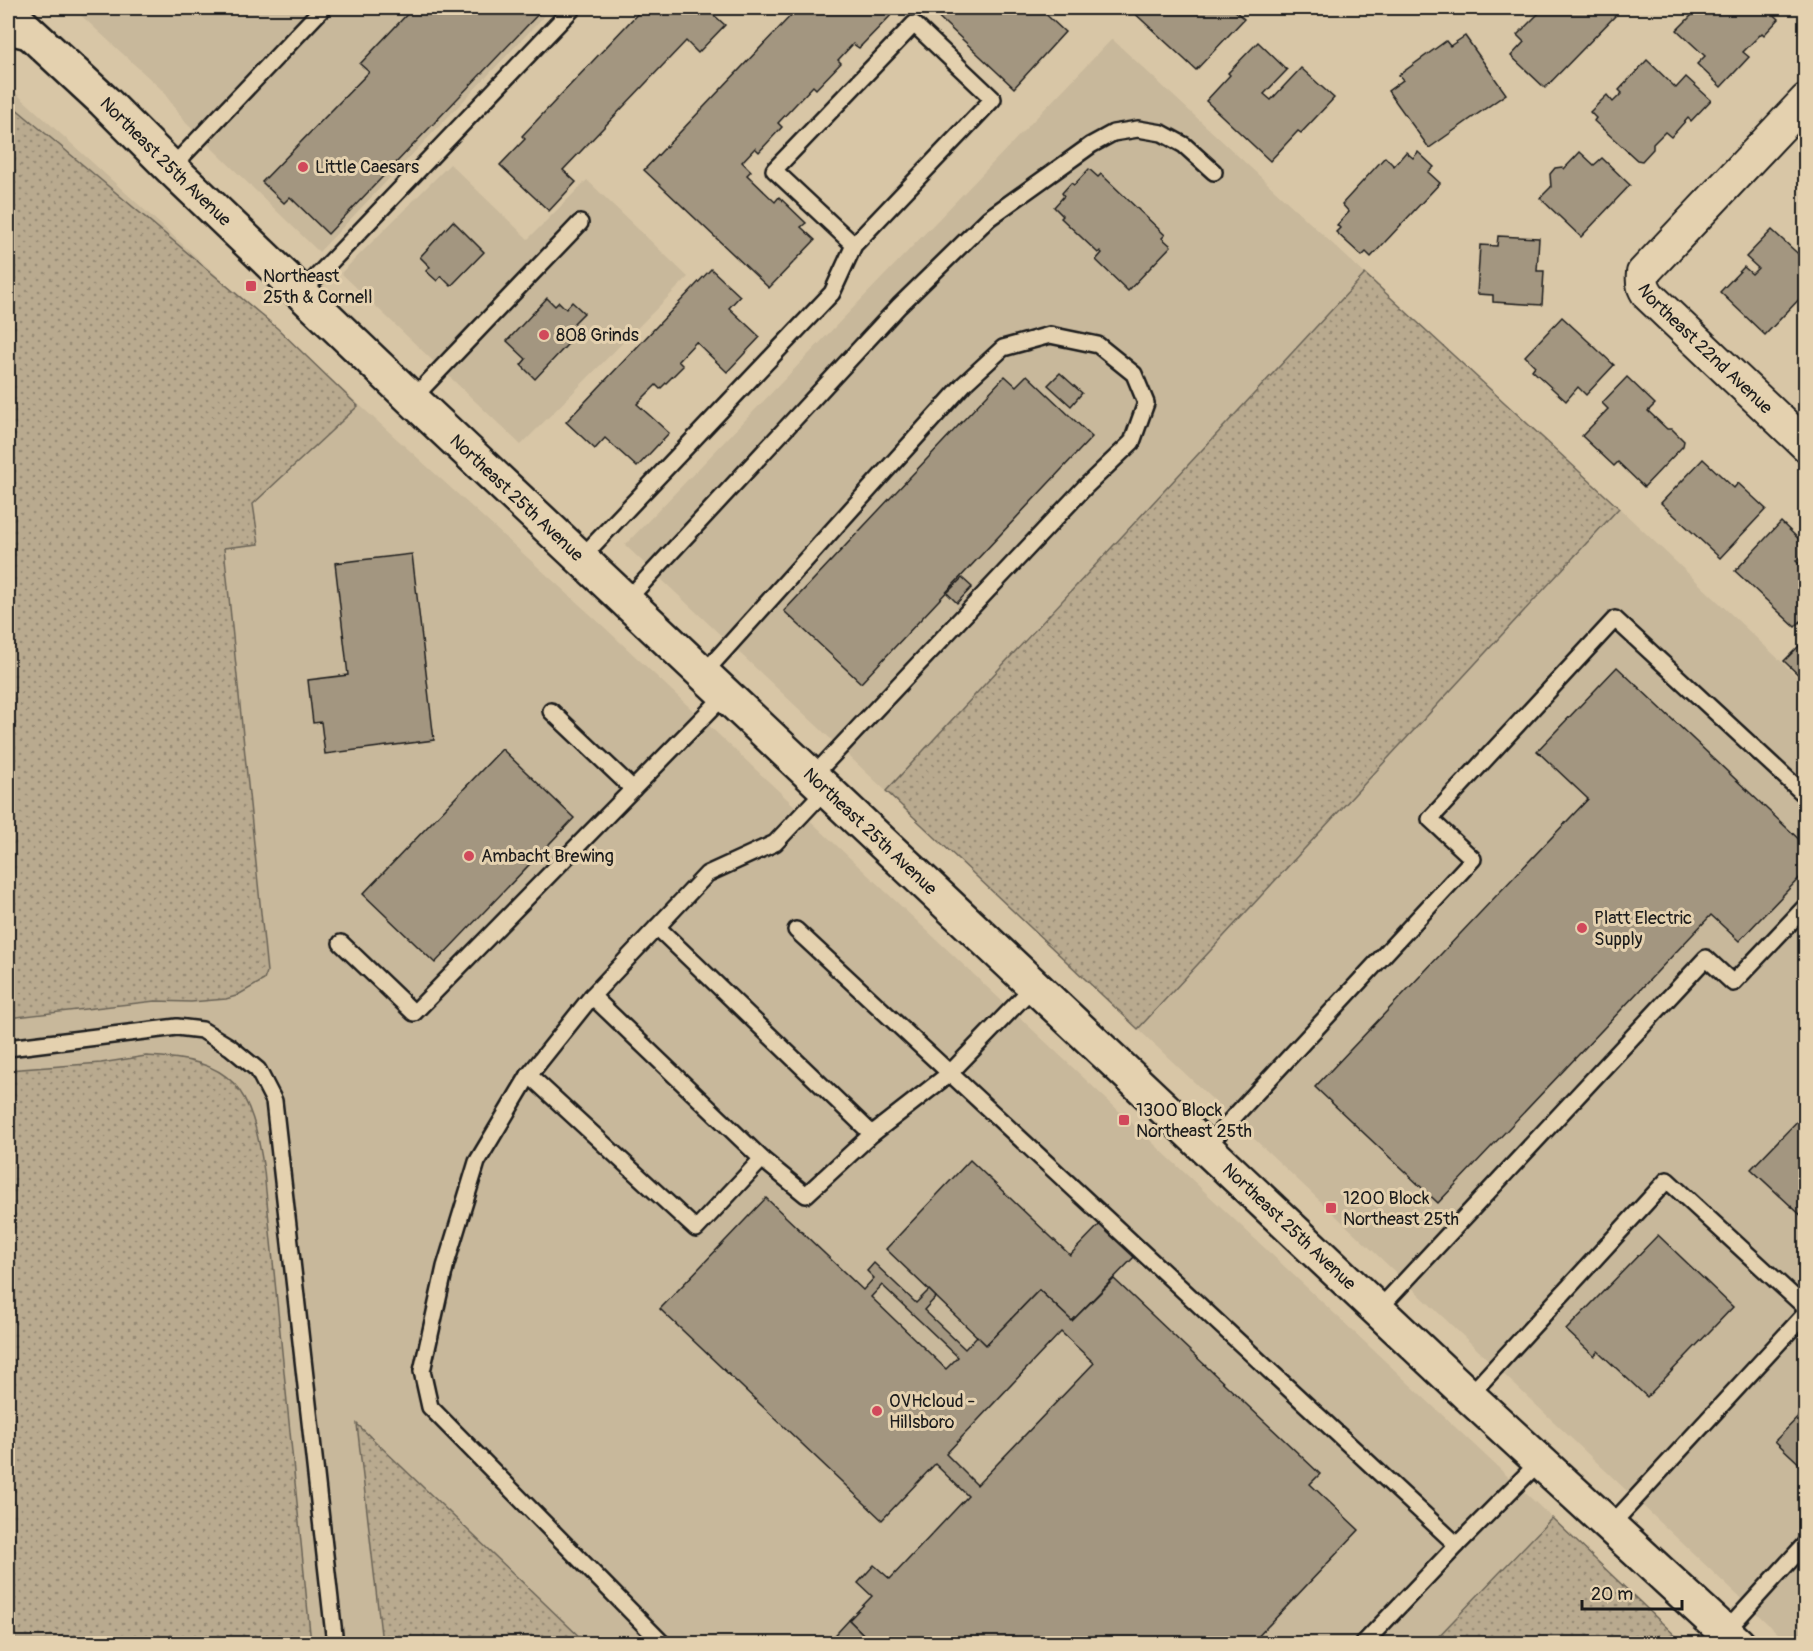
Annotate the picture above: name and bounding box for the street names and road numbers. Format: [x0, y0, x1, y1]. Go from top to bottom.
street label: Northeast 25th Avenue [95, 92, 236, 231]
street label: Northeast 22nd Avenue [1632, 280, 1778, 419]
street label: Northeast 25th Avenue [445, 429, 588, 566]
street label: Northeast 25th Avenue [799, 763, 942, 900]
street label: Northeast 25th Avenue [1218, 1158, 1361, 1295]

